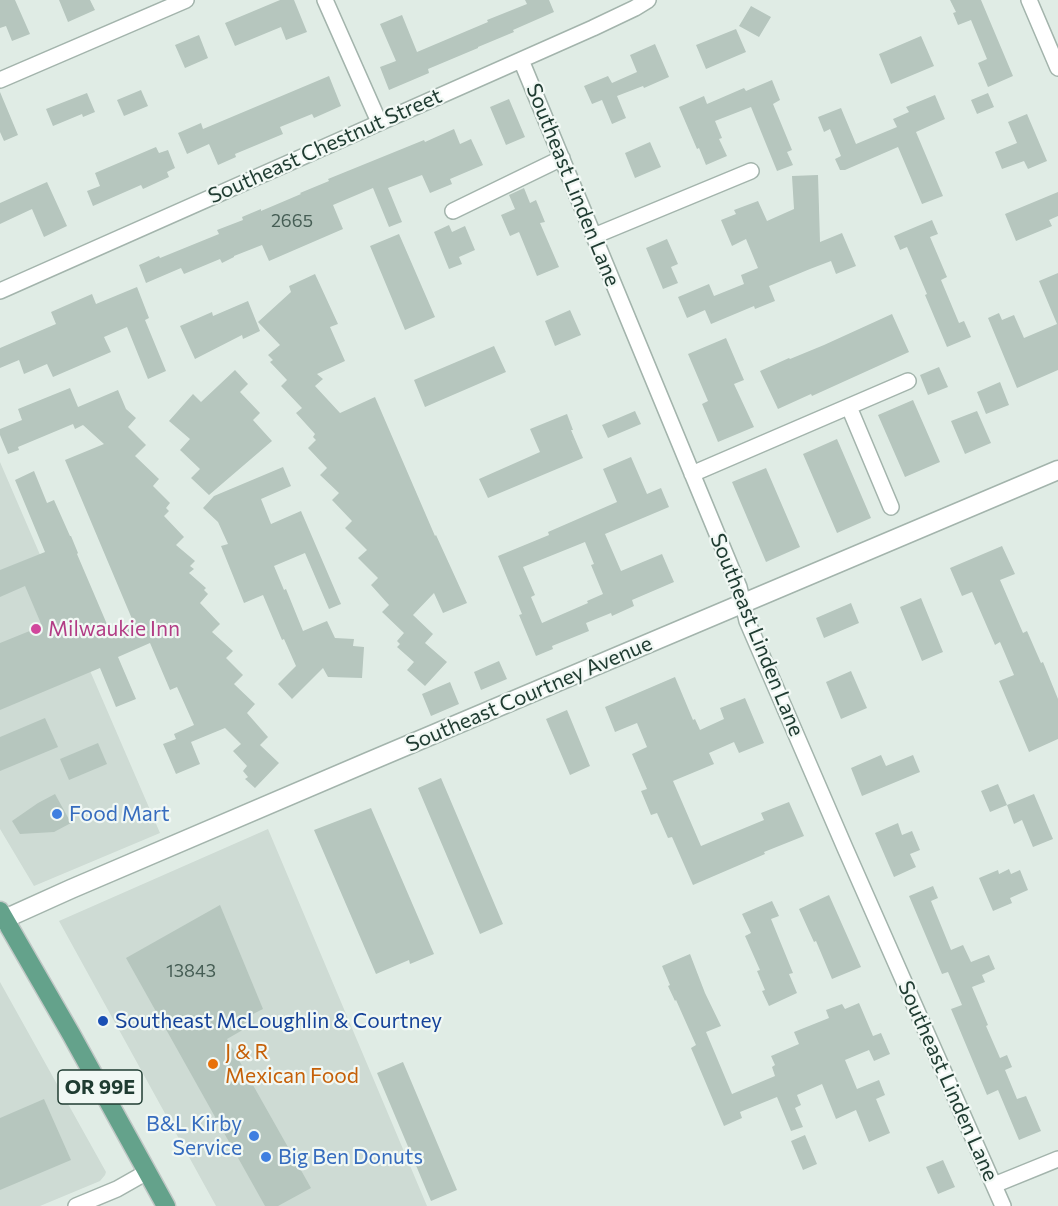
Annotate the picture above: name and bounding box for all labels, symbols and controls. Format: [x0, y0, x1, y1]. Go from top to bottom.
street label: Southeast Linden Lane [521, 80, 625, 290]
street label: Southeast Chestnut Street [204, 83, 446, 209]
house number: 2665 [271, 210, 313, 232]
street label: Southeast Linden Lane [705, 530, 809, 740]
place label: Milwaukie Inn [48, 616, 180, 642]
marker: Milwaukie Inn [29, 622, 43, 636]
street label: Southeast Courtney Avenue [402, 631, 656, 757]
place label: Food Mart [69, 801, 170, 827]
marker: Food Mart [50, 807, 64, 821]
house number: 13843 [166, 960, 216, 982]
street label: Southeast Linden Lane [893, 977, 1003, 1185]
place label: Southeast McLoughlin & Courtney [115, 1008, 442, 1034]
marker: Southeast McLoughlin & Courtney [96, 1014, 110, 1028]
place label: J & R Mexican Food [225, 1039, 359, 1089]
marker: J & R Mexican Food [206, 1057, 220, 1071]
road number: OR 99E [58, 1070, 142, 1104]
place label: B&L Kirby Service [146, 1111, 242, 1161]
marker: B&L Kirby Service [247, 1129, 261, 1143]
place label: Big Ben Donuts [278, 1144, 423, 1170]
marker: Big Ben Donuts [259, 1150, 273, 1164]

